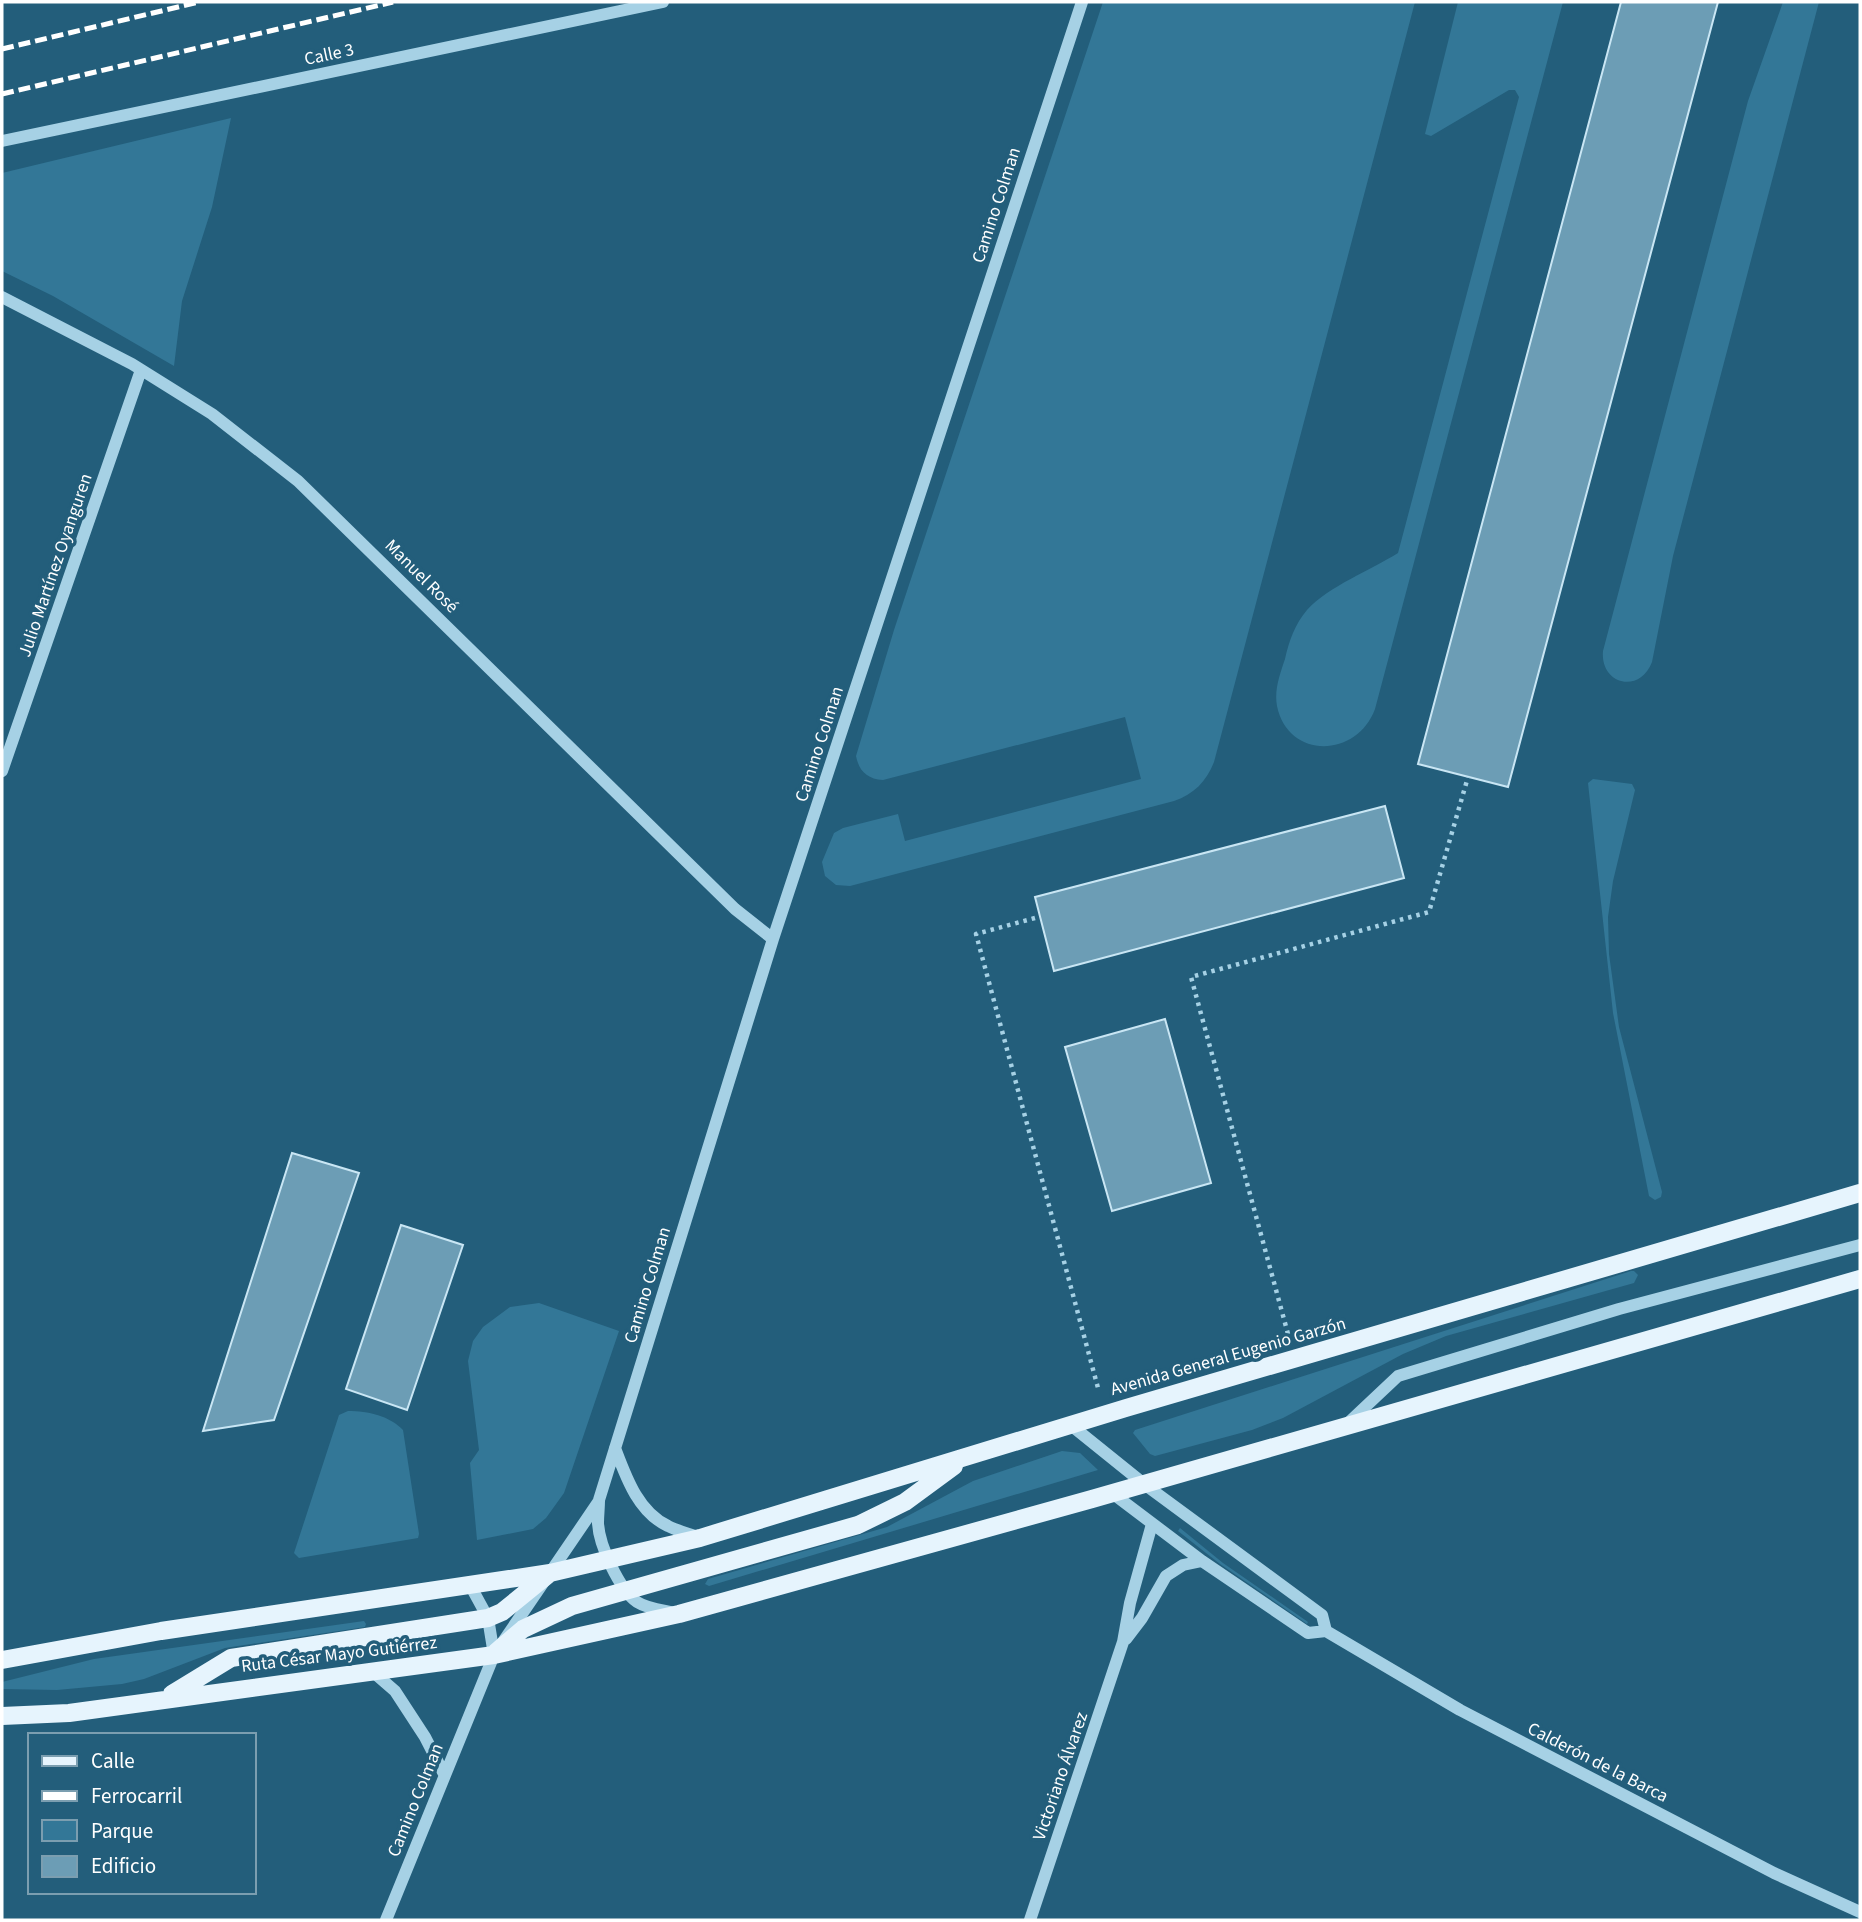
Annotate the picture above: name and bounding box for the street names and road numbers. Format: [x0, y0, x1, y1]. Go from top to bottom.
street label: Calle 3 [302, 37, 356, 72]
street label: Camino Colman [966, 144, 1027, 266]
street label: Julio Martínez Oyanguren [12, 470, 99, 660]
street label: Manuel Rosé [379, 534, 464, 619]
street label: Camino Colman [789, 683, 850, 805]
street label: Camino Colman [618, 1224, 677, 1346]
street label: Avenida General Eugenio Garzón [1108, 1311, 1349, 1402]
street label: Ruta César Mayo Gutiérrez [240, 1630, 439, 1679]
street label: Victoriano Álvarez [1027, 1708, 1094, 1844]
street label: Calderón de la Barca [1523, 1716, 1672, 1809]
street label: Camino Colman [381, 1740, 450, 1861]

